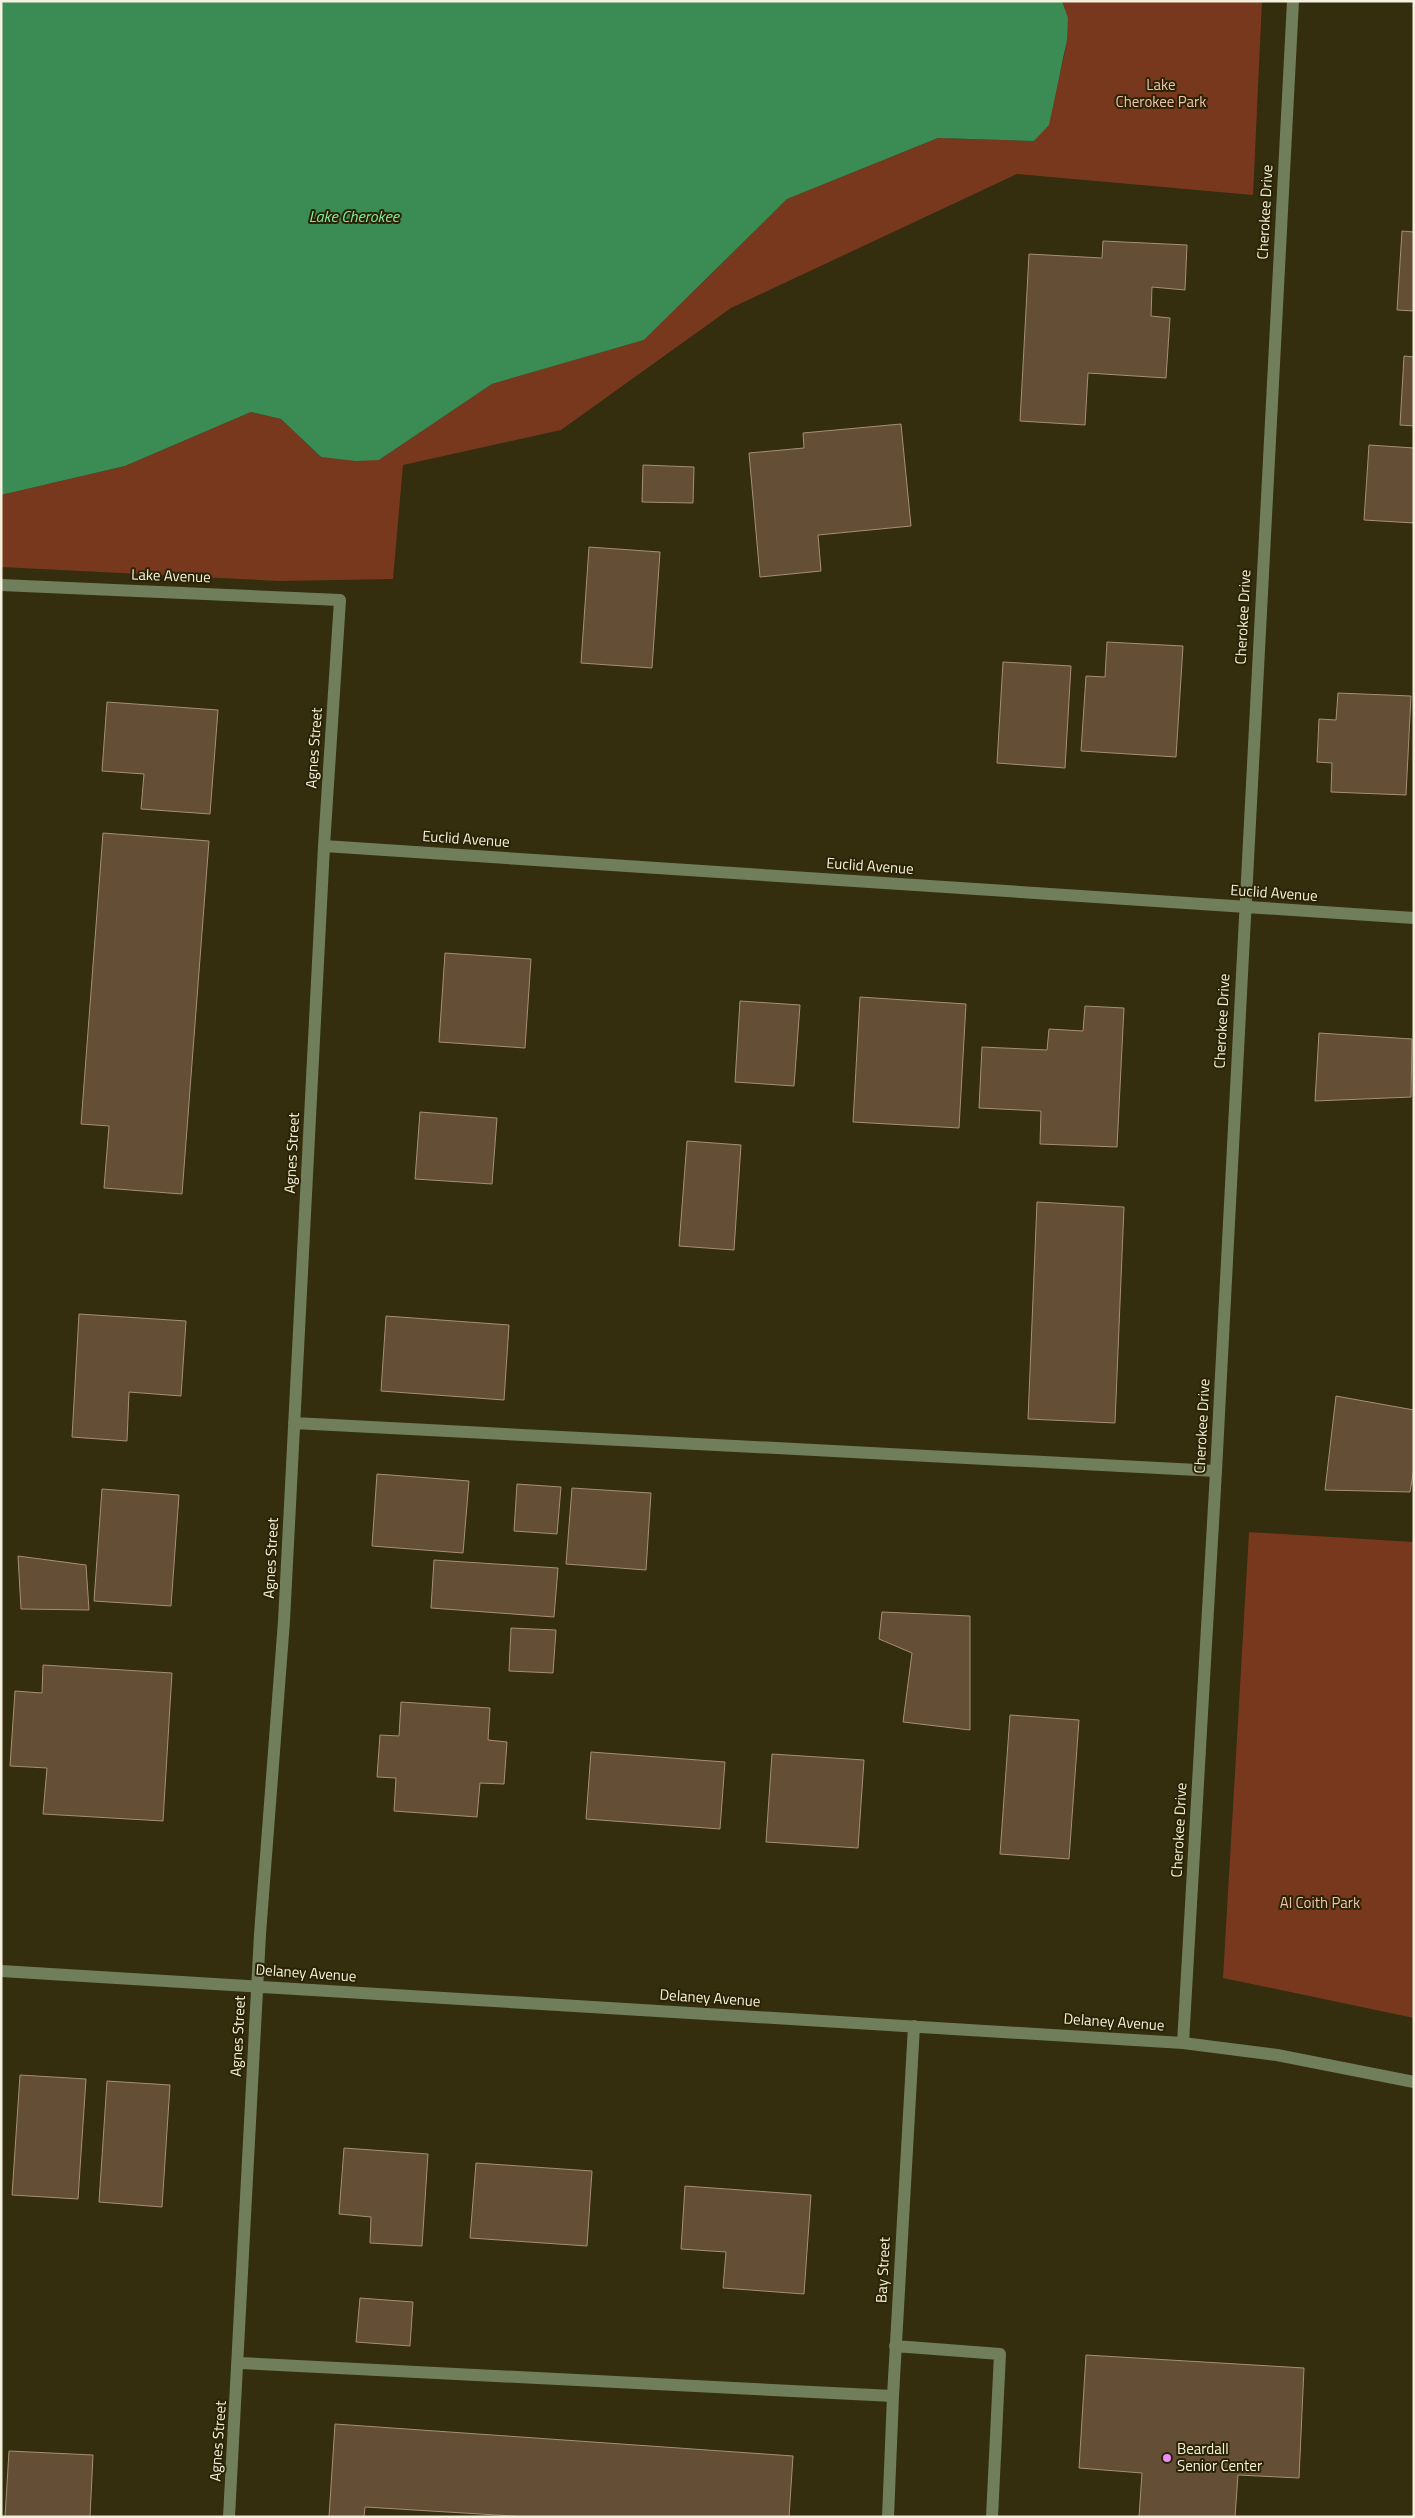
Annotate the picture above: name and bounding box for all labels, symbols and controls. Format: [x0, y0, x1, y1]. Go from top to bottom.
park label: Lake Cherokee Park [1116, 73, 1206, 113]
street label: Cherokee Drive [1251, 164, 1278, 260]
water label: Lake Cherokee [309, 204, 401, 228]
street label: Lake Avenue [131, 563, 211, 588]
street label: Cherokee Drive [1229, 569, 1256, 665]
street label: Agnes Street [299, 706, 328, 789]
street label: Euclid Avenue [422, 824, 511, 853]
street label: Euclid Avenue [826, 851, 915, 880]
street label: Euclid Avenue [1230, 878, 1319, 907]
street label: Cherokee Drive [1208, 973, 1235, 1069]
street label: Agnes Street [278, 1111, 305, 1194]
street label: Cherokee Drive [1188, 1378, 1215, 1474]
street label: Agnes Street [257, 1516, 284, 1599]
street label: Cherokee Drive [1165, 1782, 1192, 1878]
park label: Al Coith Park [1280, 1891, 1360, 1914]
street label: Delaney Avenue [255, 1957, 357, 1988]
street label: Delaney Avenue [659, 1982, 761, 2013]
street label: Agnes Street [224, 1994, 251, 2077]
street label: Delaney Avenue [1063, 2006, 1165, 2037]
street label: Bay Street [869, 2236, 896, 2303]
street label: Agnes Street [203, 2399, 232, 2482]
place label: Beardall Senior Center [1177, 2437, 1262, 2477]
marker: Beardall Senior Center [1161, 2452, 1173, 2464]

